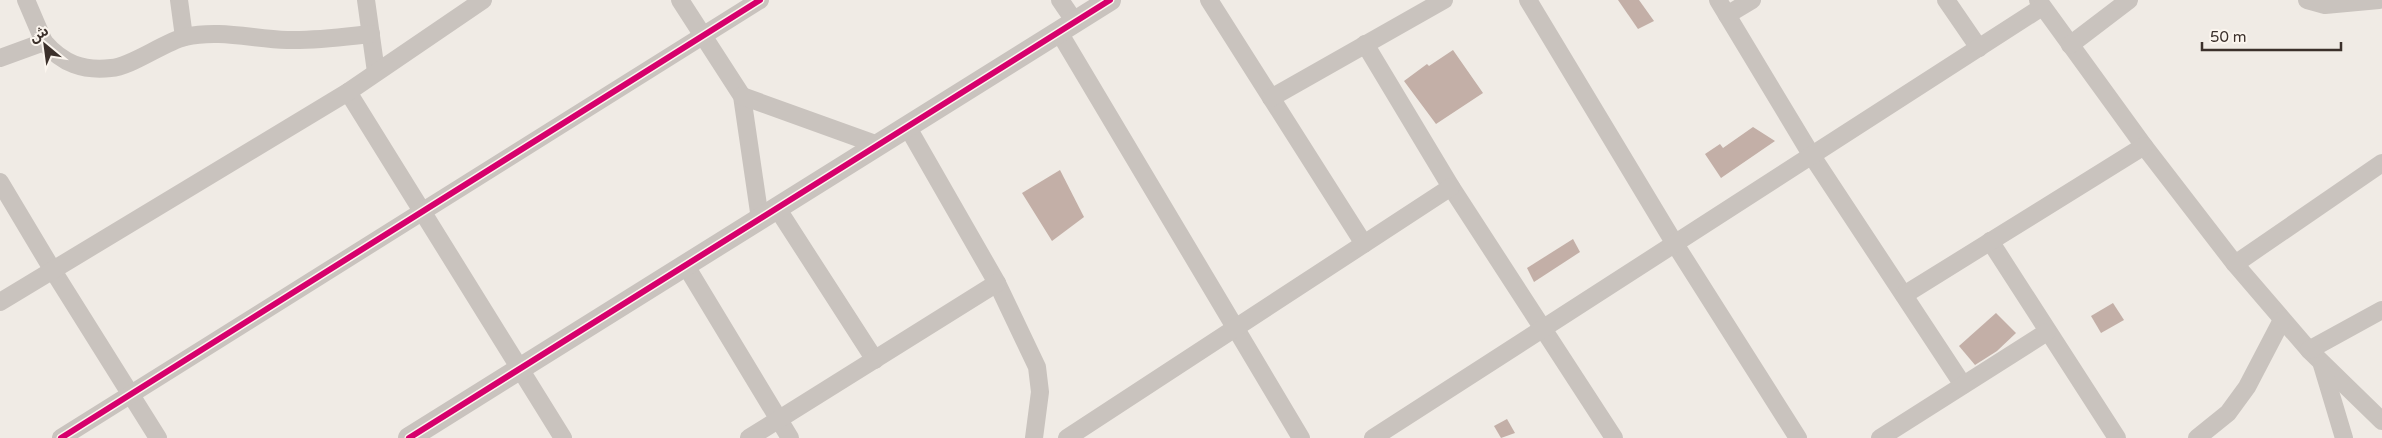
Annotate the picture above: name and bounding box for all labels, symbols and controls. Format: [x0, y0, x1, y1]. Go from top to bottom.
north arrow [20, 20, 70, 70]
scale bar [2202, 20, 2341, 52]
text: ش [26, 22, 51, 46]
text: 50 m [2210, 28, 2247, 46]

